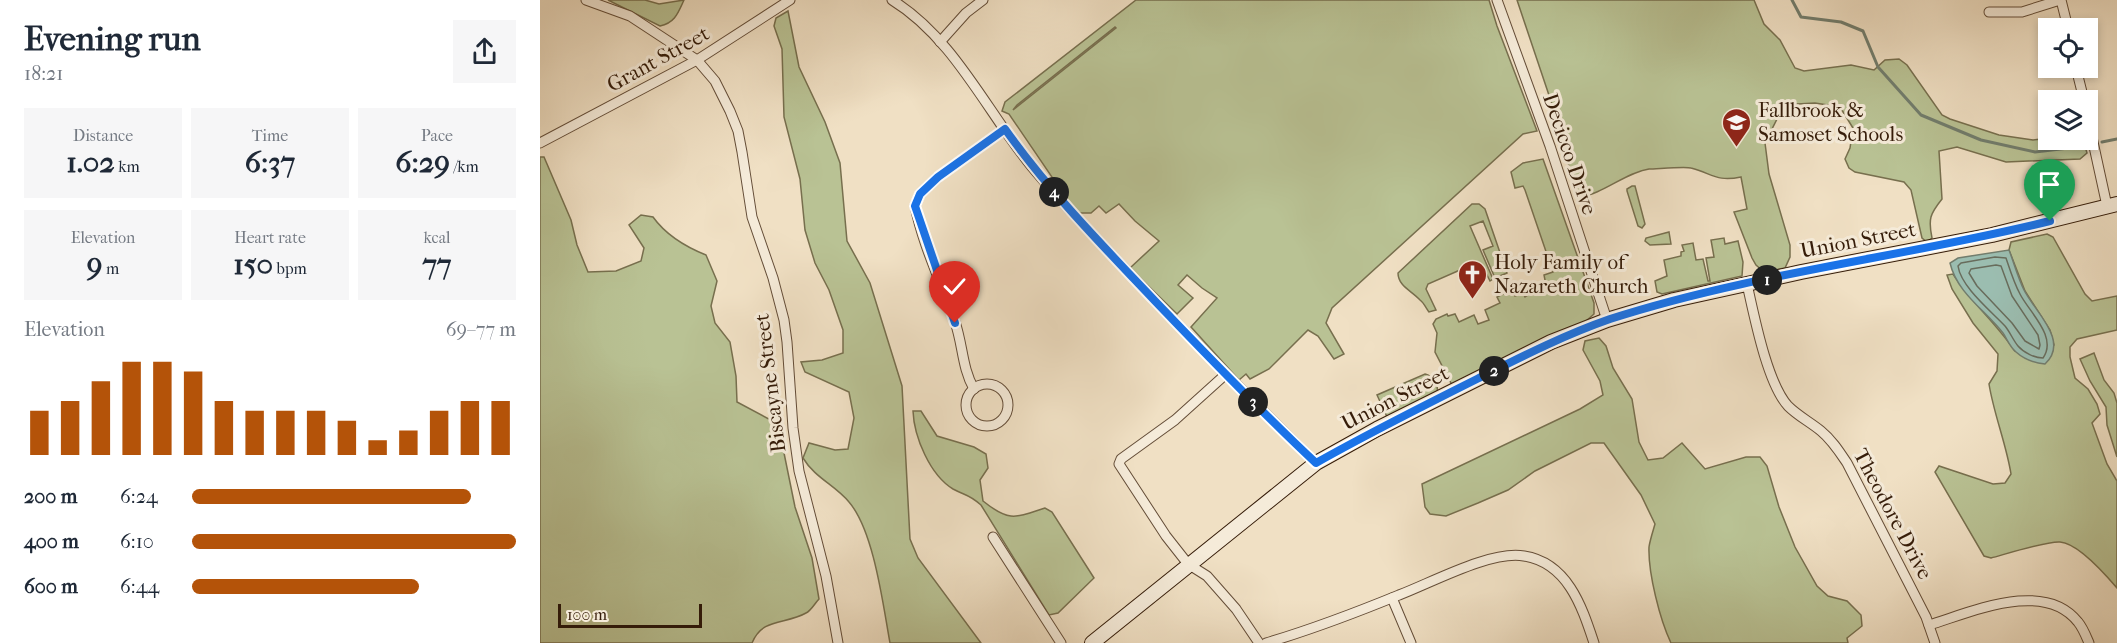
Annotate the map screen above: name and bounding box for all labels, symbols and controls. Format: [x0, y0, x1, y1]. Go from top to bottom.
map controls [2038, 18, 2098, 150]
button: locate [2038, 18, 2098, 78]
text: Evening run [24, 20, 201, 59]
button: share [453, 20, 516, 83]
street label: Grant Street [603, 21, 714, 97]
text: 18:21 [24, 62, 63, 85]
street label: Decicco Drive [1538, 90, 1602, 218]
button: layers [2038, 90, 2098, 150]
place label: Fallbrook & Samoset Schools [1758, 98, 1903, 146]
school or university icon: Fallbrook & Samoset Schools [1721, 106, 1753, 148]
text: Distance [73, 126, 133, 145]
text: Time [252, 126, 288, 145]
text: Pace [421, 126, 453, 145]
text: 1.02 [66, 145, 115, 180]
text: 6:37 [245, 145, 295, 180]
text: 6:29 [395, 145, 450, 180]
text: km [115, 157, 140, 176]
text: /km [450, 157, 479, 176]
pin [2024, 159, 2075, 221]
icon: arrive [2033, 168, 2066, 201]
pin: 4 [1039, 177, 1069, 207]
text: 4 [1049, 182, 1059, 201]
street label: Union Street [1798, 217, 1918, 263]
text: Elevation [71, 228, 135, 247]
text: Heart rate [234, 228, 306, 247]
text: kcal [424, 228, 450, 247]
text: 9 [87, 247, 103, 282]
text: 150 [233, 247, 273, 282]
text: 77 [423, 247, 451, 282]
place label: Holy Family of Nazareth Church [1494, 250, 1649, 298]
church icon: Holy Family of Nazareth Church [1457, 258, 1489, 300]
text: m [103, 259, 119, 278]
text: bpm [273, 259, 307, 278]
pin [929, 261, 980, 323]
pin: 1 [1752, 265, 1782, 295]
icon: check [938, 270, 971, 303]
text: 1 [1764, 270, 1770, 289]
street label: Biscayne Street [750, 312, 790, 454]
text: Elevation [24, 318, 105, 341]
text: 69–77 m [446, 318, 516, 341]
pin: 2 [1479, 356, 1509, 386]
street label: Union Street [1337, 360, 1453, 435]
text: 2 [1490, 361, 1498, 380]
pin: 3 [1238, 387, 1268, 417]
text: 3 [1250, 392, 1256, 411]
street label: Theodore Drive [1849, 445, 1937, 583]
text: 200 m [24, 485, 77, 508]
text: 6:24 [120, 485, 158, 508]
text: 400 m [24, 530, 79, 553]
text: 6:10 [120, 530, 154, 553]
text: 600 m [24, 575, 78, 598]
text: 6:44 [120, 575, 159, 598]
scale bar [558, 601, 702, 628]
text: 100 m [567, 605, 607, 624]

